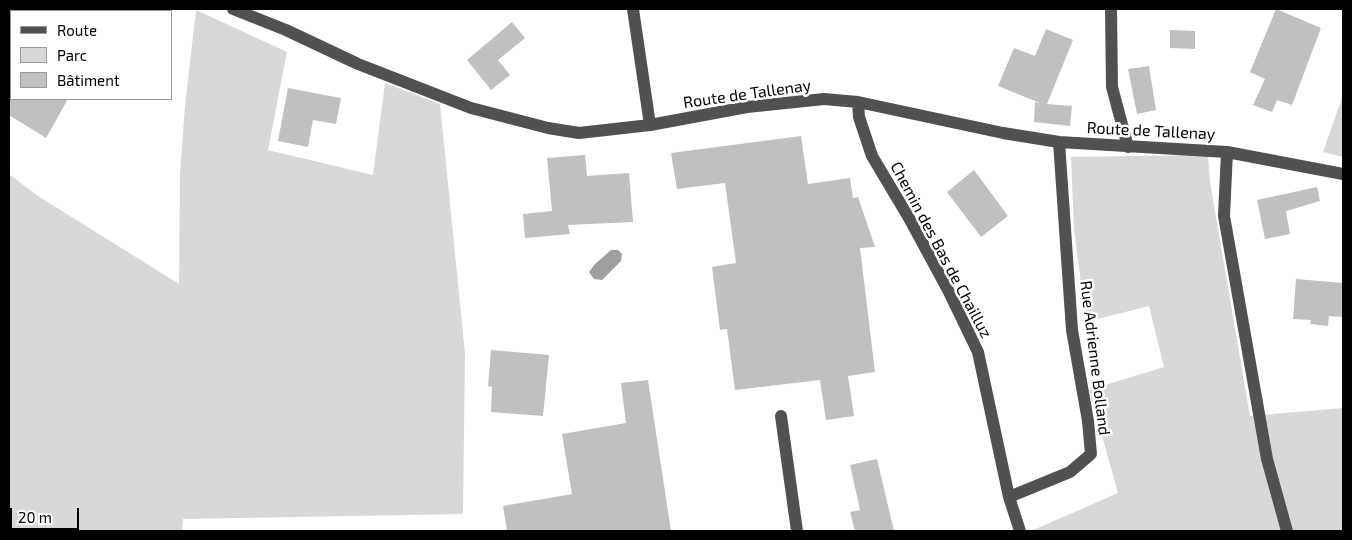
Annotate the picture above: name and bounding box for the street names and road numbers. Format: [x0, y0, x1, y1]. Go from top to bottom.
street label: Route de Tallenay [682, 76, 812, 112]
street label: Route de Tallenay [1086, 118, 1216, 144]
street label: Chemin des Bas de Chailluz [886, 159, 996, 341]
street label: Rue Adrienne Bolland [1076, 280, 1114, 436]

